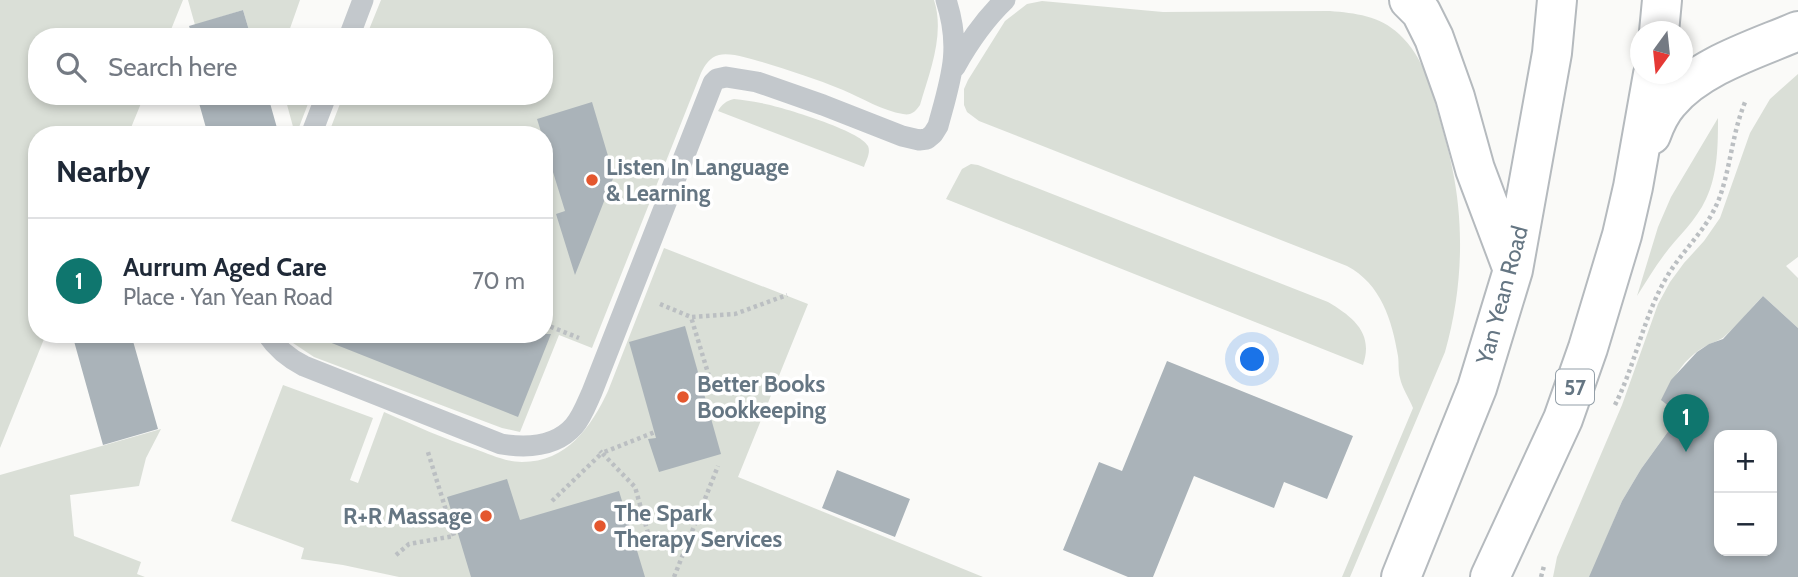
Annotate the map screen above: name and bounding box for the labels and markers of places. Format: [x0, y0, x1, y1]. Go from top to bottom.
place label: Listen In Language & Learning [606, 153, 789, 207]
marker: Listen In Language & Learning [584, 172, 600, 188]
place label: Better Books Bookkeeping [697, 370, 827, 424]
marker: Better Books Bookkeeping [675, 389, 691, 405]
pin: 1 [1663, 394, 1709, 452]
place label: The Spark Therapy Services [614, 499, 782, 553]
place label: R+R Massage [343, 502, 472, 530]
marker: R+R Massage [478, 508, 494, 524]
marker: The Spark Therapy Services [592, 518, 608, 534]

